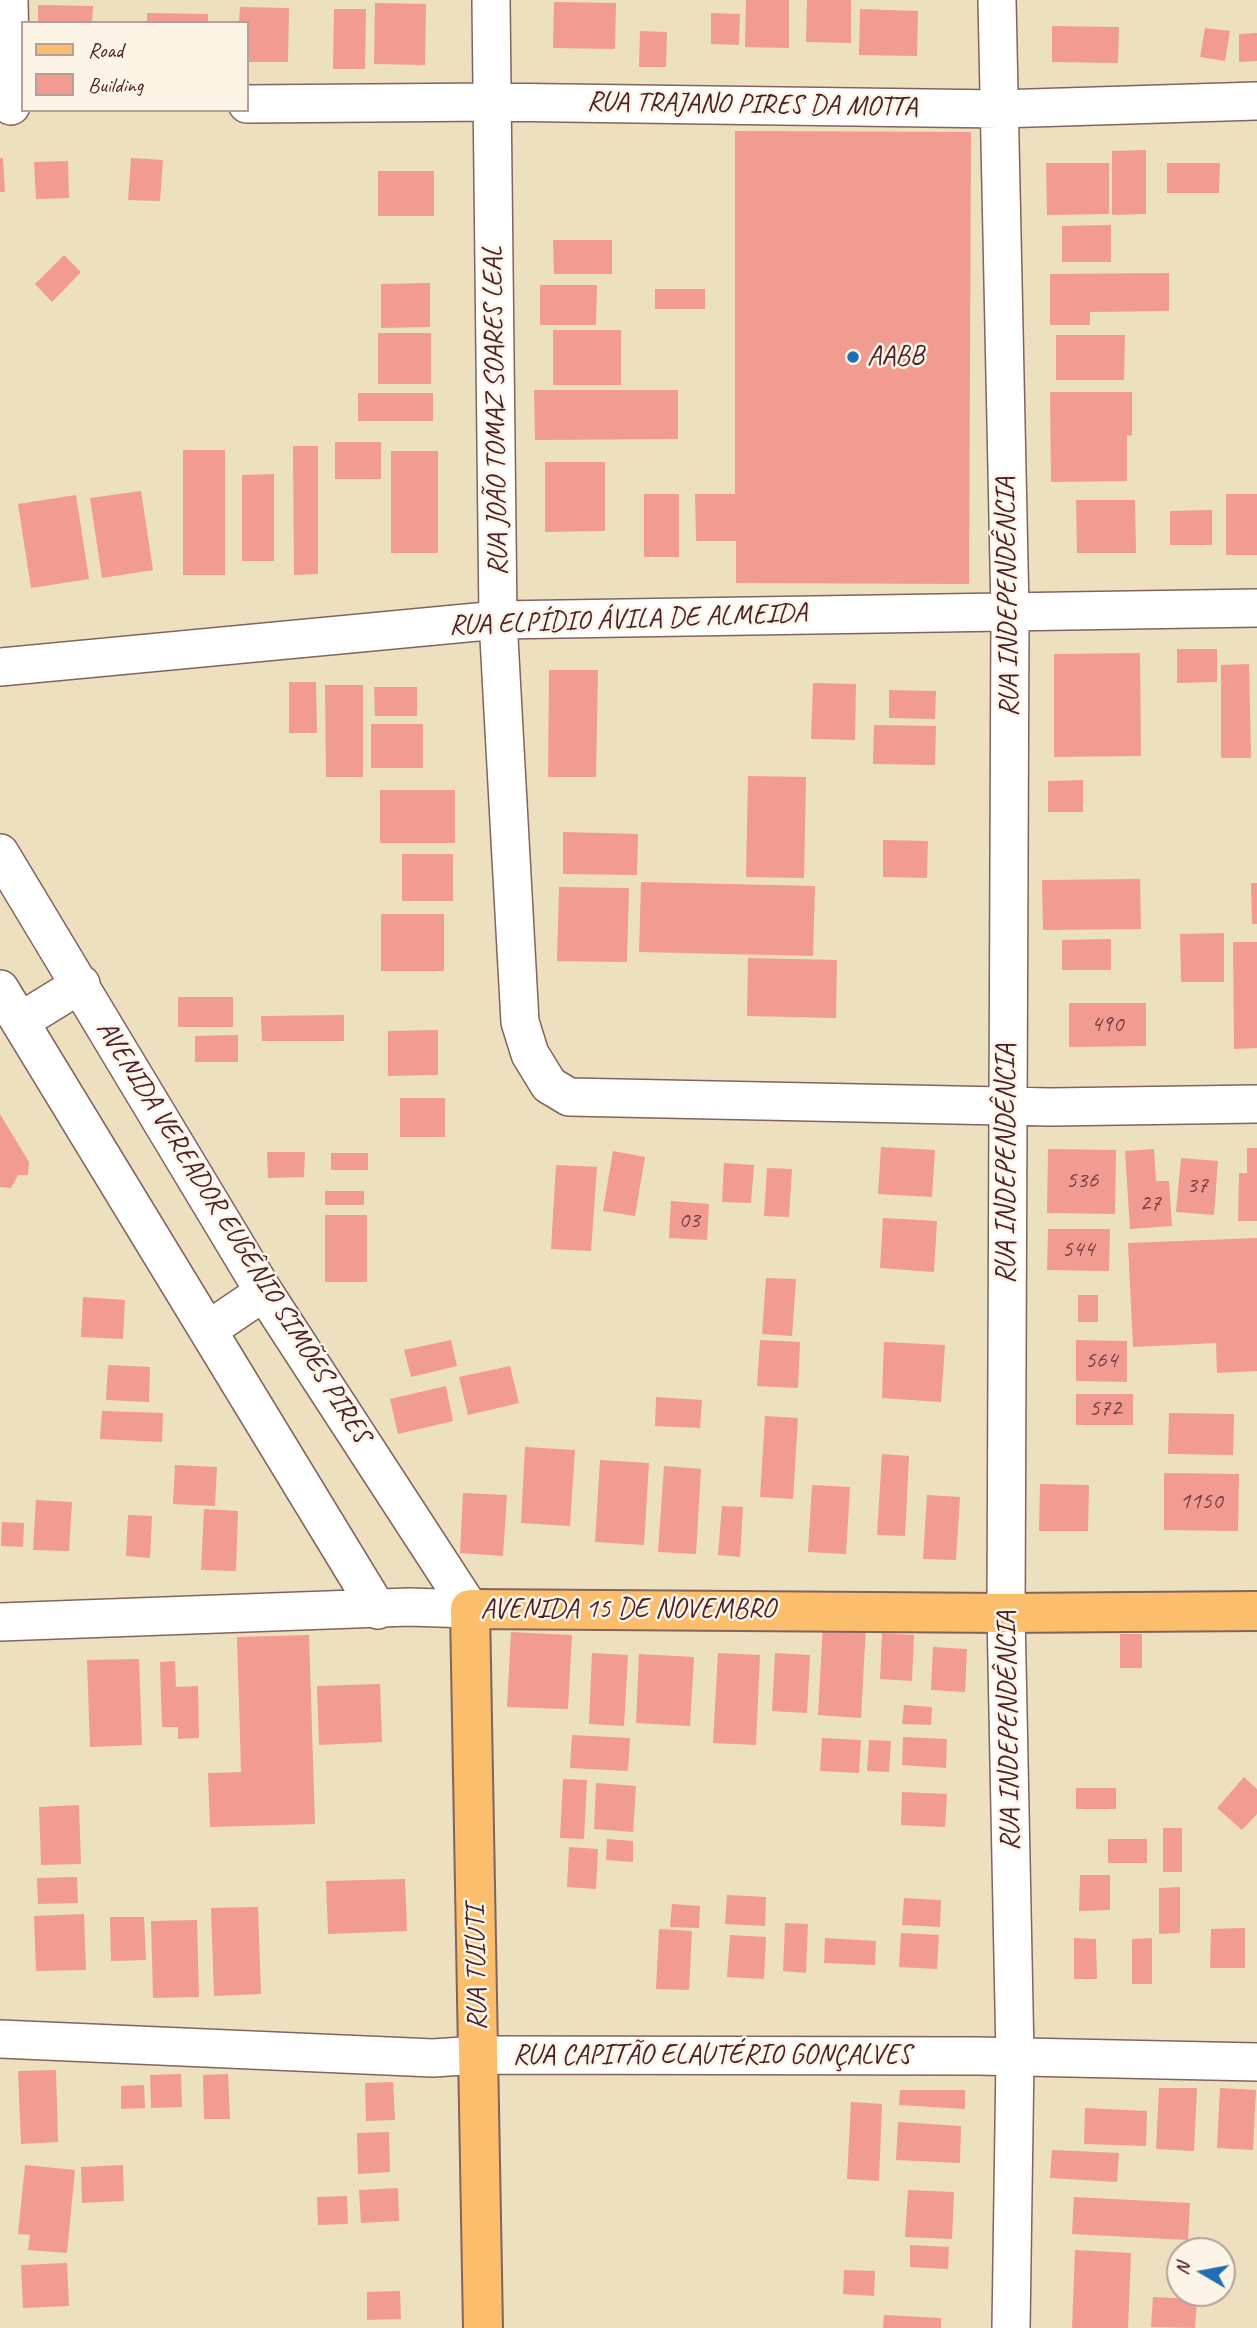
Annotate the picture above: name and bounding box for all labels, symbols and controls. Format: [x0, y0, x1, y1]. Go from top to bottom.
legend [21, 21, 248, 112]
text: Road [88, 37, 123, 63]
text: Building [88, 72, 143, 98]
street label: RUA TRAJANO PIRES DA MOTTA [587, 85, 917, 125]
street label: RUA JOÃO TOMAZ SOARES LEAL [476, 246, 516, 576]
place label: AABB [867, 340, 924, 374]
marker: AABB [845, 349, 861, 365]
street label: RUA INDEPENDÊNCIA [989, 477, 1027, 717]
street label: RUA ELPÍDIO ÁVILA DE ALMEIDA [448, 597, 808, 643]
house number: 490 [1091, 1011, 1123, 1039]
street label: AVENIDA VEREADOR EUGÊNIO SIMÕES PIRES [88, 1015, 378, 1449]
street label: RUA INDEPENDÊNCIA [990, 1044, 1024, 1284]
house number: 536 [1066, 1167, 1098, 1195]
house number: 37 [1186, 1172, 1208, 1200]
house number: 27 [1139, 1190, 1161, 1218]
house number: 03 [678, 1207, 700, 1235]
house number: 544 [1062, 1236, 1094, 1264]
house number: 564 [1085, 1347, 1117, 1375]
house number: 572 [1089, 1395, 1121, 1423]
house number: 1150 [1179, 1488, 1223, 1516]
street label: AVENIDA 15 DE NOVEMBRO [480, 1593, 776, 1627]
street label: RUA INDEPENDÊNCIA [990, 1611, 1028, 1851]
street label: RUA TUIUTI [459, 1905, 495, 2031]
street label: RUA CAPITÃO ELAUTÉRIO GONÇALVES [513, 2039, 911, 2073]
north arrow [1166, 2237, 1236, 2307]
text: N [1169, 2261, 1195, 2277]

